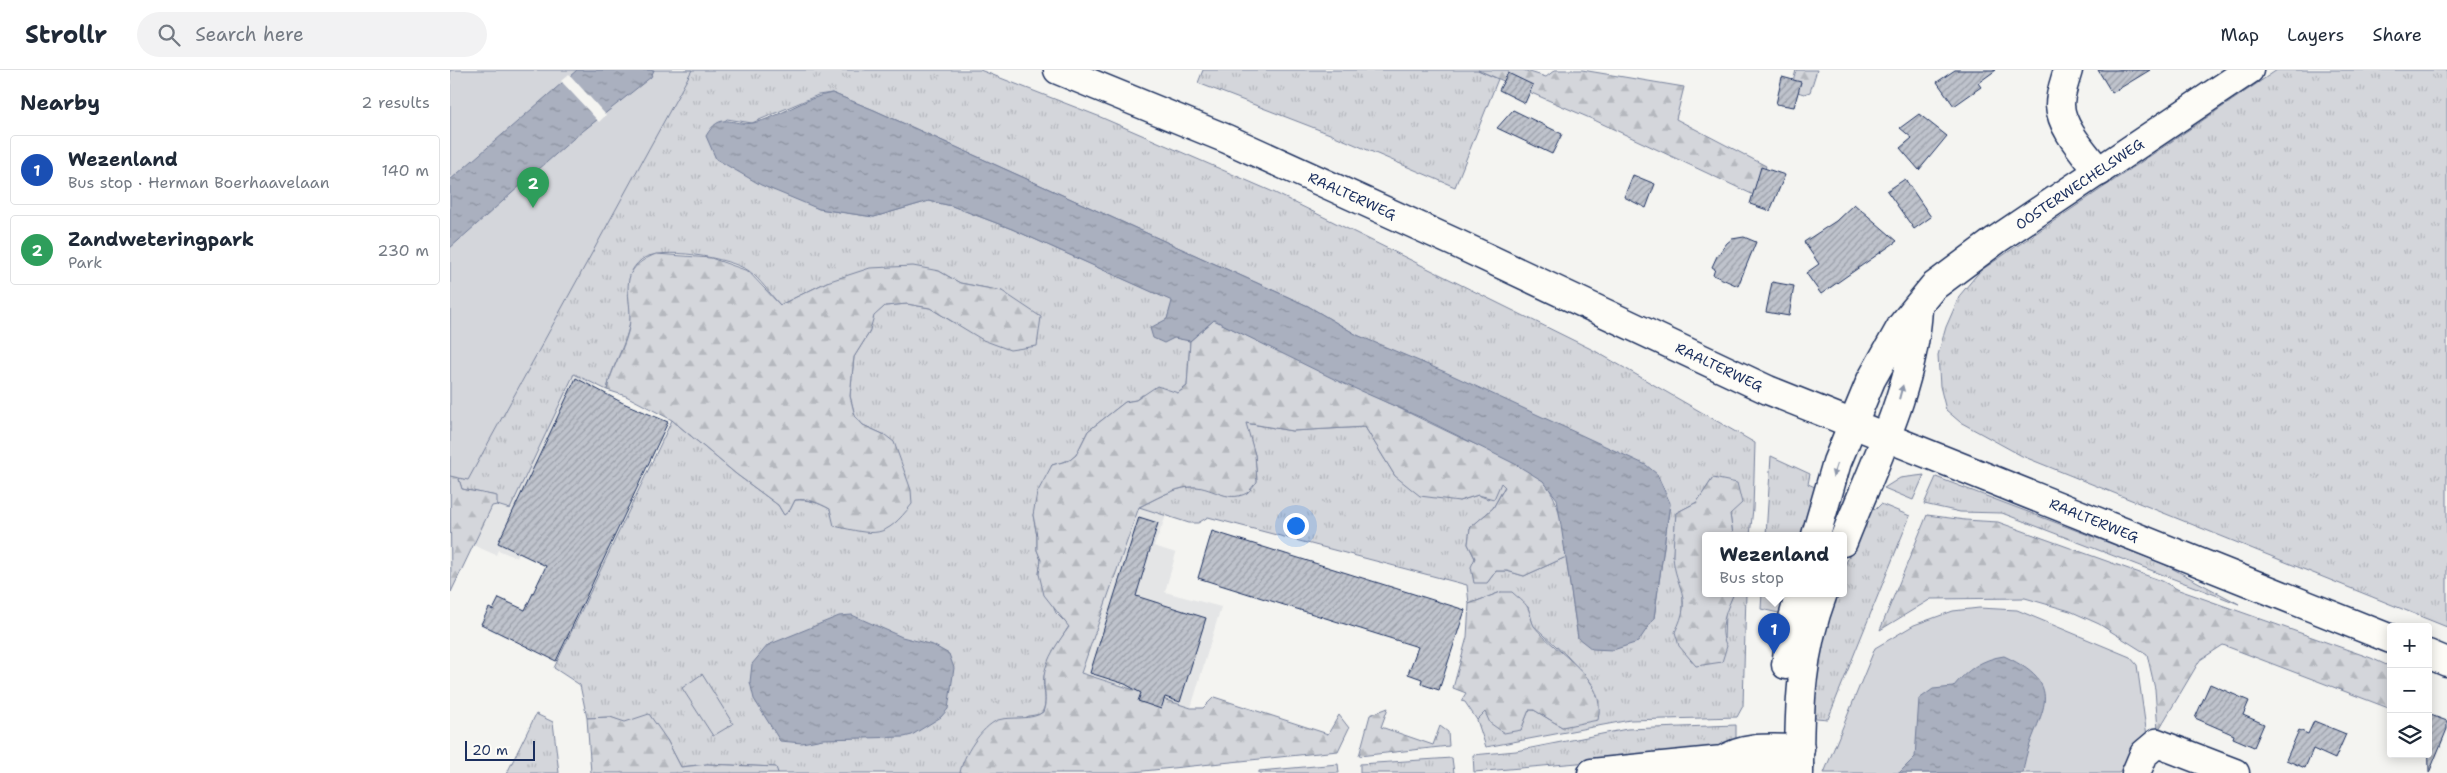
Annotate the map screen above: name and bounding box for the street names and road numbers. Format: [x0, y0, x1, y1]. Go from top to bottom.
street label: OOSTERWECHELSWEG [2012, 134, 2147, 233]
street label: RAALTERWEG [1305, 168, 1399, 224]
street label: RAALTERWEG [1673, 339, 1766, 396]
street label: RAALTERWEG [2047, 494, 2142, 546]

